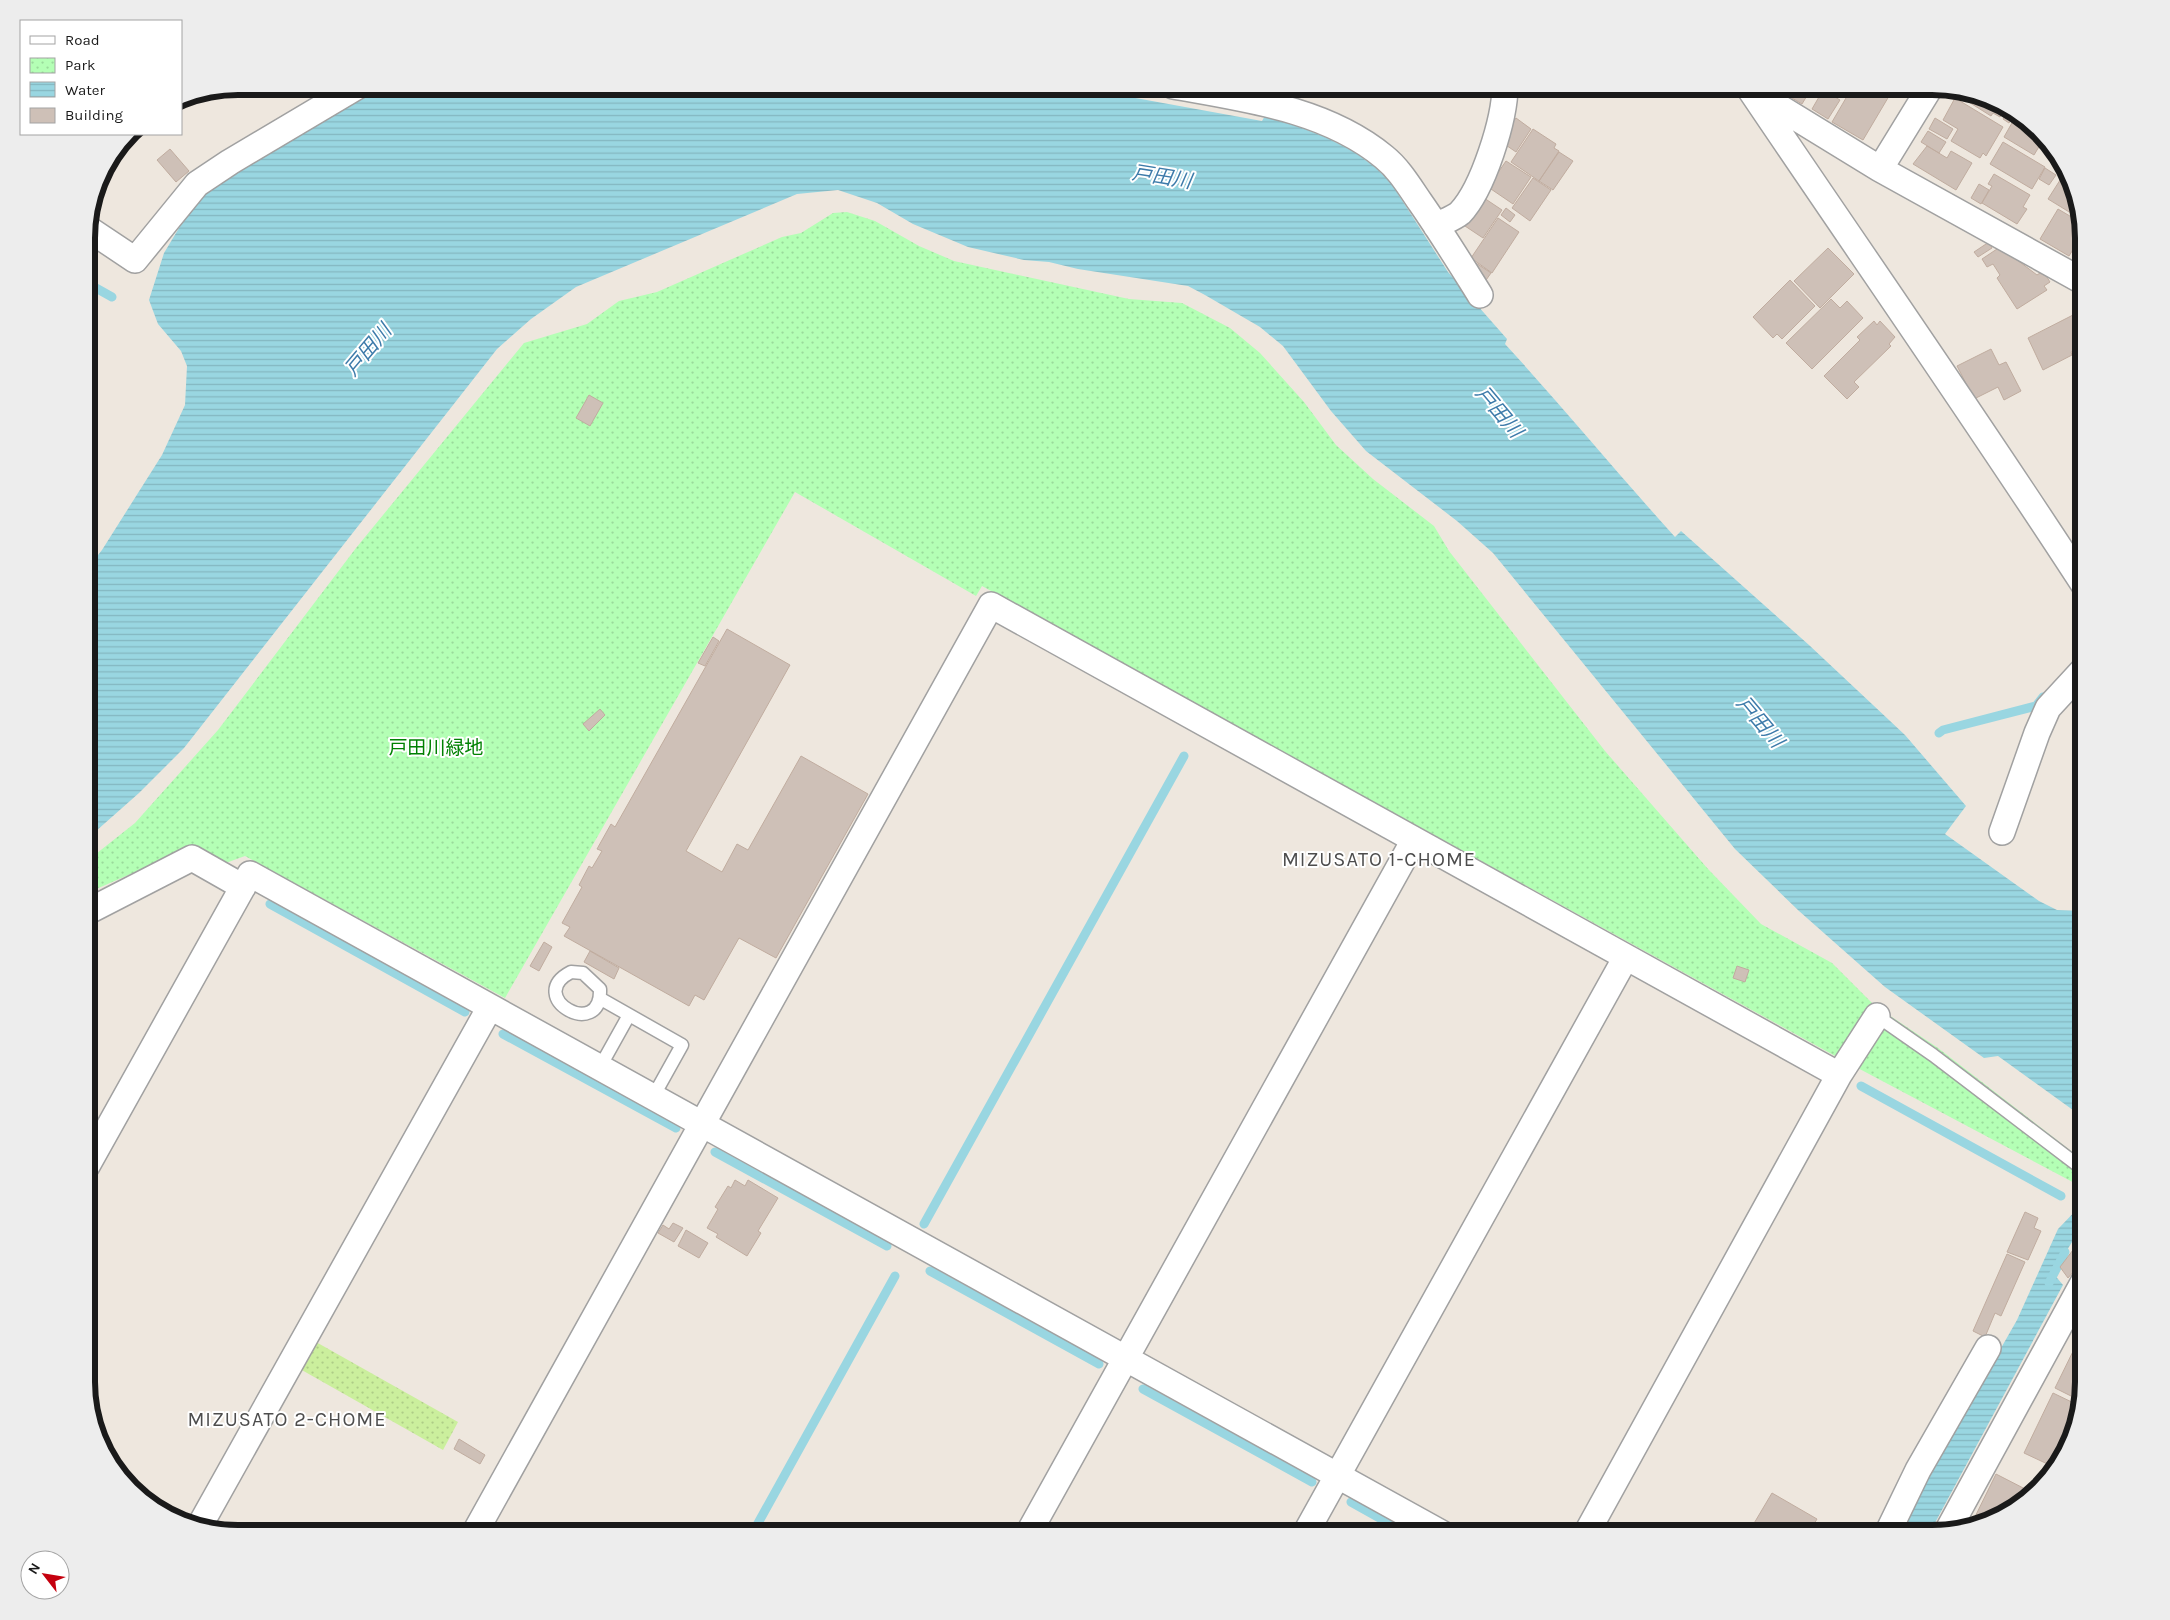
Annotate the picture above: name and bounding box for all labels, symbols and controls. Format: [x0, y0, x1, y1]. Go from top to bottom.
legend [20, 20, 182, 135]
text: Road [65, 31, 100, 49]
text: Park [65, 56, 95, 74]
text: Water [65, 81, 106, 99]
text: Building [65, 106, 123, 124]
water label: 戸田川 [1131, 161, 1195, 193]
water label: 戸田川 [340, 318, 397, 380]
water label: 戸田川 [1471, 382, 1528, 444]
water label: 戸田川 [1732, 692, 1789, 754]
park label: 戸田川緑地 [388, 737, 484, 759]
district label: MIZUSATO 1-CHOME [1282, 848, 1476, 871]
district label: MIZUSATO 2-CHOME [187, 1408, 387, 1431]
north arrow [20, 1550, 70, 1600]
text: N [24, 1560, 44, 1577]

